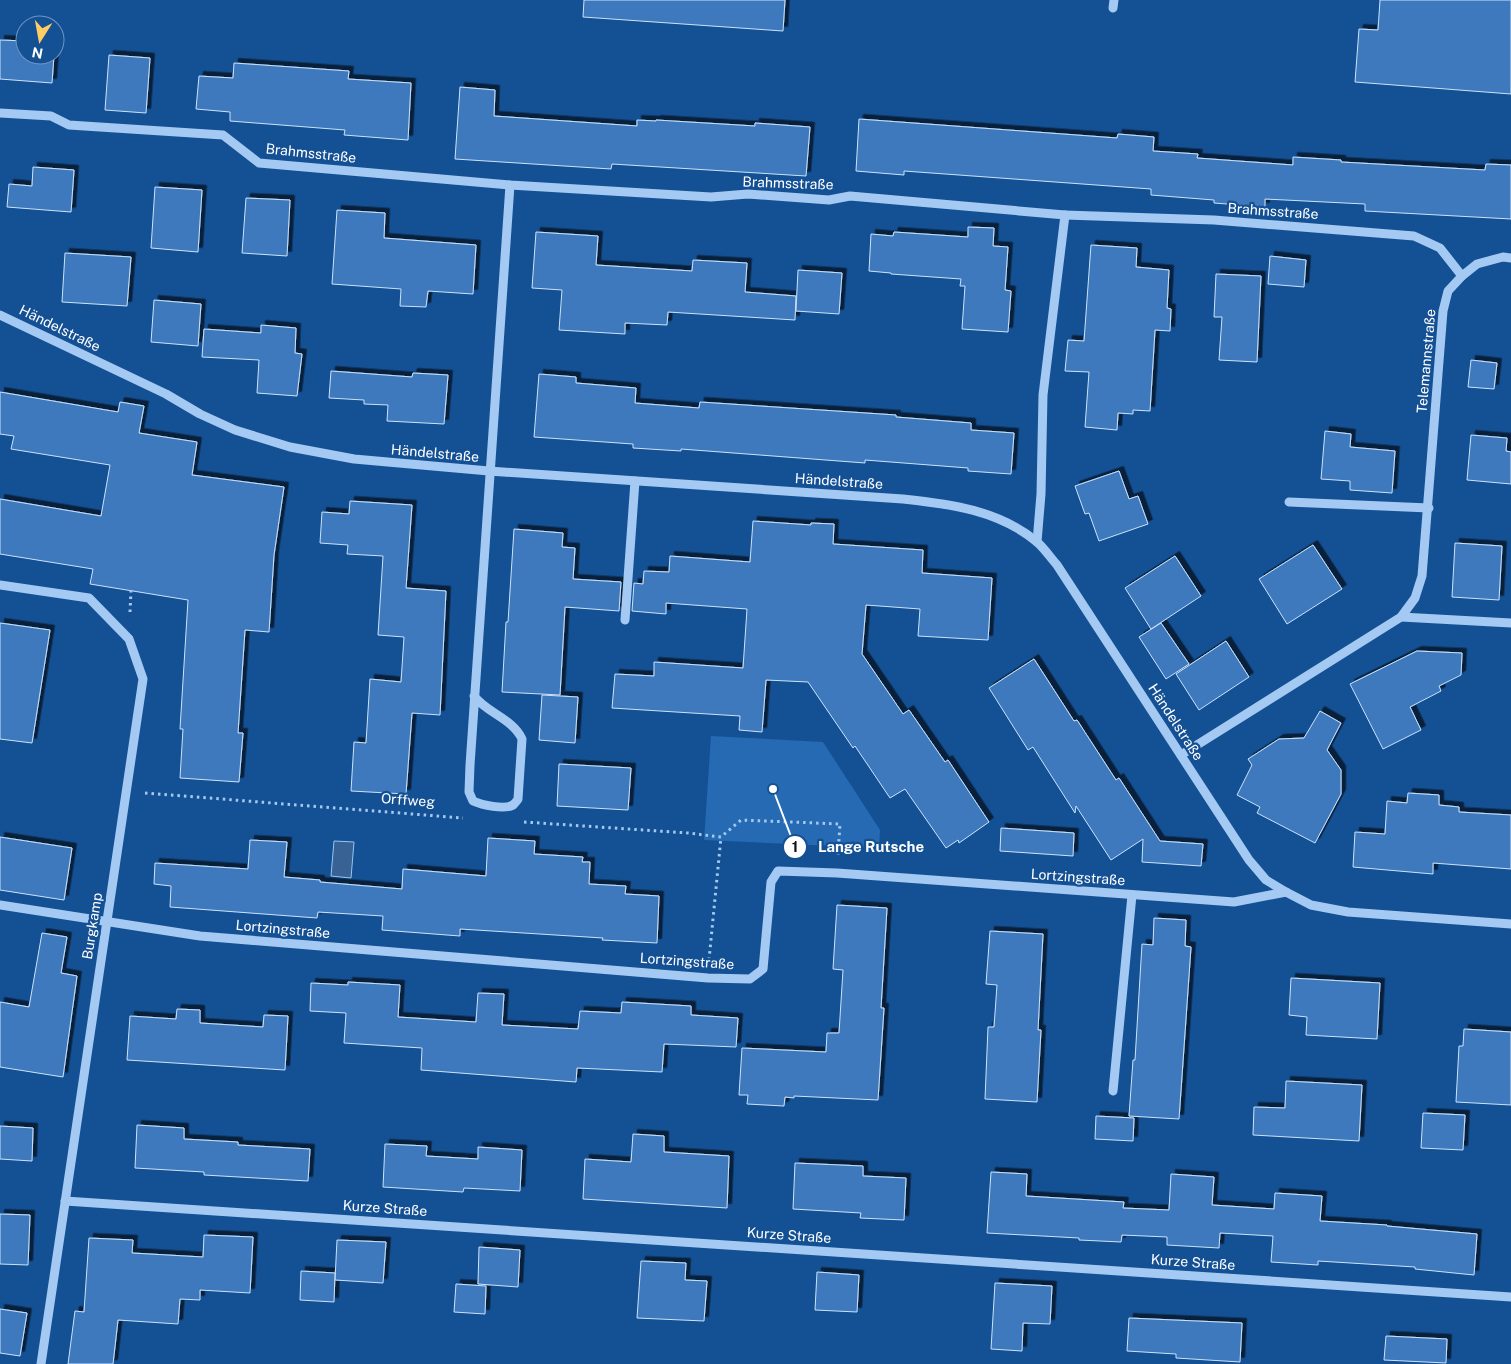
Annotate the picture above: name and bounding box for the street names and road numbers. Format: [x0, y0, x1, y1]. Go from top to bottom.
street label: Brahmsstraße [265, 140, 357, 166]
street label: Brahmsstraße [742, 173, 834, 193]
street label: Brahmsstraße [1227, 200, 1319, 222]
street label: Händelstraße [17, 301, 103, 355]
street label: Telemannstraße [1413, 308, 1439, 414]
street label: Händelstraße [390, 441, 480, 465]
street label: Händelstraße [794, 470, 884, 492]
street label: Händelstraße [1145, 681, 1207, 763]
street label: Orffweg [381, 790, 436, 810]
street label: Lortzingstraße [1030, 866, 1126, 888]
street label: Burgkamp [79, 891, 105, 961]
street label: Lortzingstraße [235, 917, 331, 941]
street label: Lortzingstraße [639, 950, 735, 972]
street label: Kurze Straße [342, 1197, 428, 1219]
street label: Kurze Straße [746, 1224, 832, 1246]
street label: Kurze Straße [1150, 1251, 1236, 1273]

